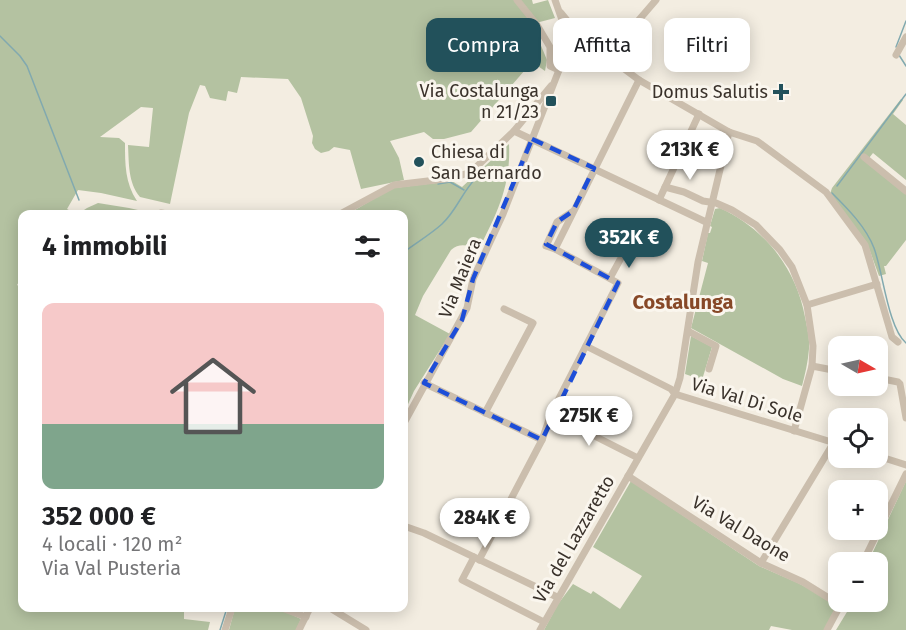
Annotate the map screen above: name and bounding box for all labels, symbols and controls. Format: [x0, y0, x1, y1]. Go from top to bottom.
chip: Compra [426, 18, 541, 72]
chip: Affitta [553, 18, 652, 72]
chip: Filtri [664, 18, 750, 72]
place label: Via Costalunga n 21/23 [420, 80, 539, 123]
place label: Domus Salutis [652, 81, 768, 103]
marker: Domus Salutis [772, 83, 790, 101]
marker: Via Costalunga n 21/23 [544, 94, 558, 108]
pin: 213K € [641, 130, 739, 181]
text: 213K € [661, 137, 719, 161]
place label: Chiesa di San Bernardo [431, 141, 542, 184]
marker: Chiesa di San Bernardo [412, 155, 426, 169]
pin: 352K € [580, 218, 678, 269]
text: 352K € [599, 225, 659, 249]
icon: filters [351, 230, 384, 263]
text: 4 immobili [42, 231, 167, 262]
street label: Via Maiera [434, 235, 486, 321]
district label: Costalunga [632, 290, 734, 314]
north arrow [828, 336, 888, 396]
map controls [828, 336, 888, 612]
icon: home [159, 342, 267, 450]
street label: Via Val Di Sole [689, 373, 805, 427]
pin: 275K € [540, 396, 638, 447]
text: 275K € [559, 403, 619, 427]
button: locate [828, 408, 888, 468]
street label: Via del Lazzaretto [529, 471, 619, 607]
button: + [828, 480, 888, 540]
street label: Via Val Daone [688, 491, 794, 567]
pin: 284K € [436, 498, 534, 549]
text: 352 000 € [42, 501, 156, 532]
text: 284K € [454, 505, 516, 529]
text: 4 locali · 120 m² [42, 532, 182, 556]
button: − [828, 552, 888, 612]
text: Via Val Pusteria [42, 556, 181, 580]

